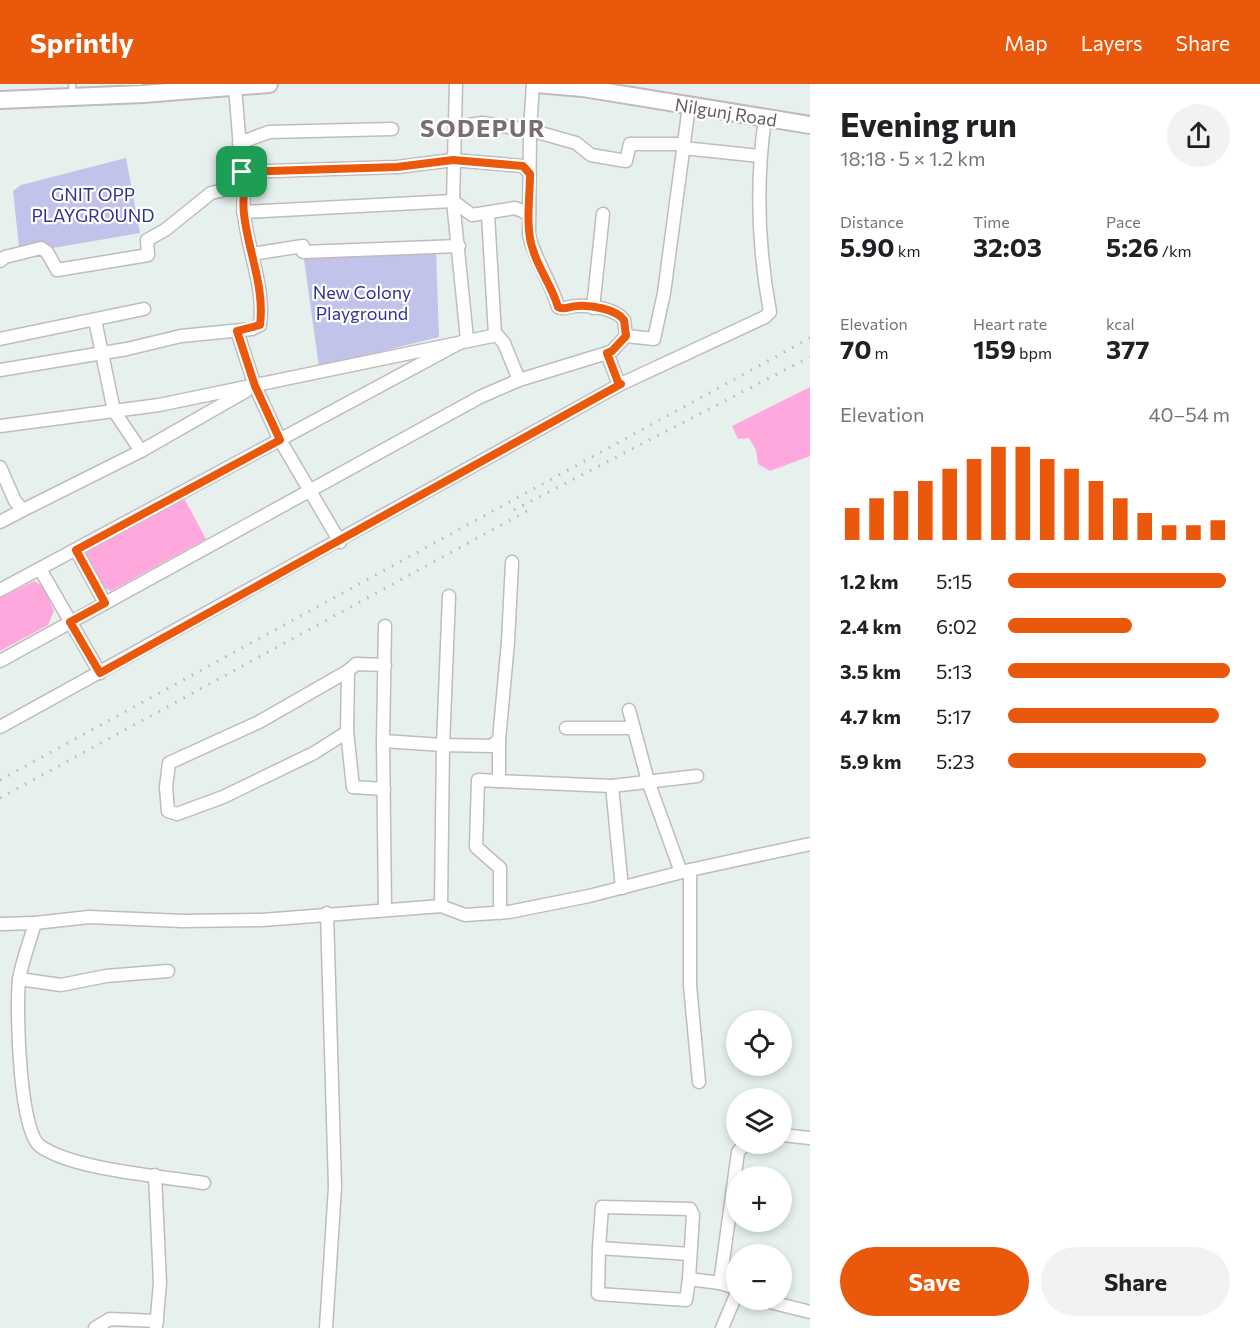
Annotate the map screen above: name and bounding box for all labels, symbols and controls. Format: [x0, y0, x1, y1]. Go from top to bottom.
text: Sprintly [30, 25, 134, 59]
text: Map [1004, 30, 1048, 55]
text: Layers [1081, 30, 1143, 55]
text: Share [1176, 30, 1230, 55]
street label: Nilgunj Road [673, 93, 779, 131]
text: Evening run [840, 103, 1017, 144]
button: share [1167, 104, 1230, 167]
district label: SODEPUR [420, 113, 546, 142]
pin [216, 146, 267, 197]
text: 18:18 · 5 × 1.2 km [840, 146, 985, 170]
icon: arrive [225, 155, 258, 188]
park label: GNIT OPP PLAYGROUND [31, 183, 155, 226]
text: Distance [840, 212, 904, 231]
text: Time [973, 212, 1010, 231]
text: Pace [1106, 212, 1141, 231]
text: 5.90 [840, 231, 895, 262]
text: 32:03 [973, 231, 1042, 262]
text: 5:26 [1106, 231, 1159, 262]
text: km [895, 241, 920, 260]
text: /km [1159, 241, 1192, 260]
park label: New Colony Playground [313, 281, 411, 324]
text: Elevation [840, 314, 908, 333]
text: Heart rate [973, 314, 1047, 333]
text: kcal [1106, 314, 1135, 333]
text: 70 [840, 333, 871, 364]
text: 159 [973, 333, 1016, 364]
text: 377 [1106, 333, 1149, 364]
text: m [871, 343, 888, 362]
text: bpm [1016, 343, 1052, 362]
text: Elevation [840, 402, 925, 426]
text: 40–54 m [1148, 402, 1230, 426]
text: 1.2 km [840, 569, 898, 593]
text: 5:15 [936, 569, 972, 593]
text: 2.4 km [840, 614, 902, 638]
text: 6:02 [936, 614, 977, 638]
text: 3.5 km [840, 659, 901, 683]
text: 5:13 [936, 659, 972, 683]
text: 4.7 km [840, 704, 901, 728]
text: 5:17 [936, 704, 971, 728]
text: 5.9 km [840, 749, 902, 773]
text: 5:23 [936, 749, 975, 773]
map controls [726, 1010, 792, 1310]
button: locate [726, 1010, 792, 1076]
button: layers [726, 1088, 792, 1154]
button: + [726, 1166, 792, 1232]
button: − [726, 1244, 792, 1310]
button: Save [840, 1247, 1029, 1316]
button: Share [1041, 1247, 1230, 1316]

